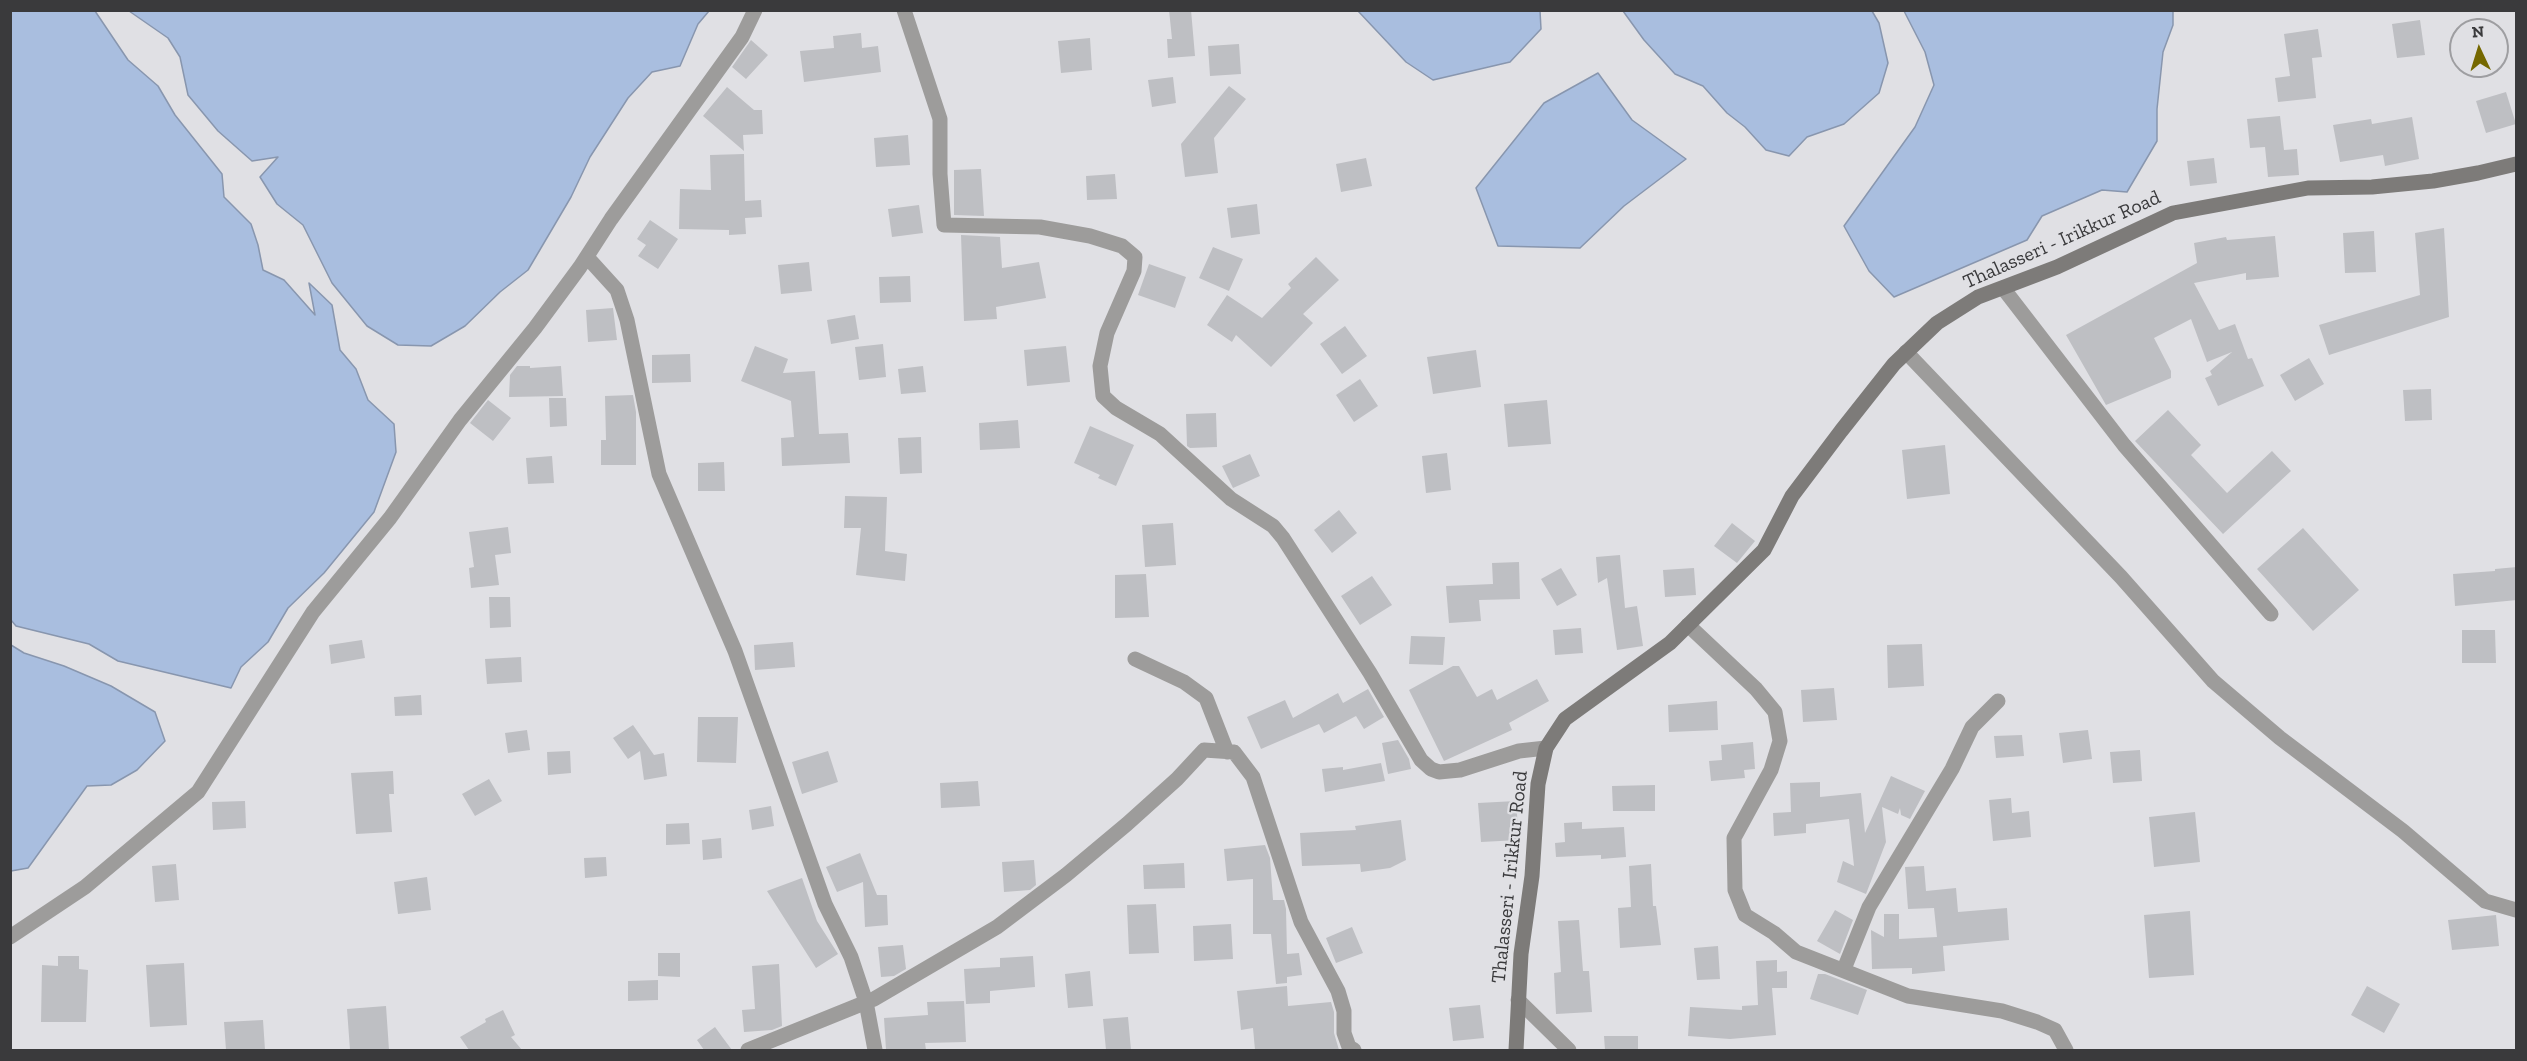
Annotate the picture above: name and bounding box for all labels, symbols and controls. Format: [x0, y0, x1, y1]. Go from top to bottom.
north arrow [2449, 18, 2509, 78]
text: N [2471, 22, 2485, 41]
street label: Thalasseri - Irikkur Road [1960, 186, 2164, 294]
street label: Thalasseri - Irikkur Road [1487, 770, 1533, 984]

